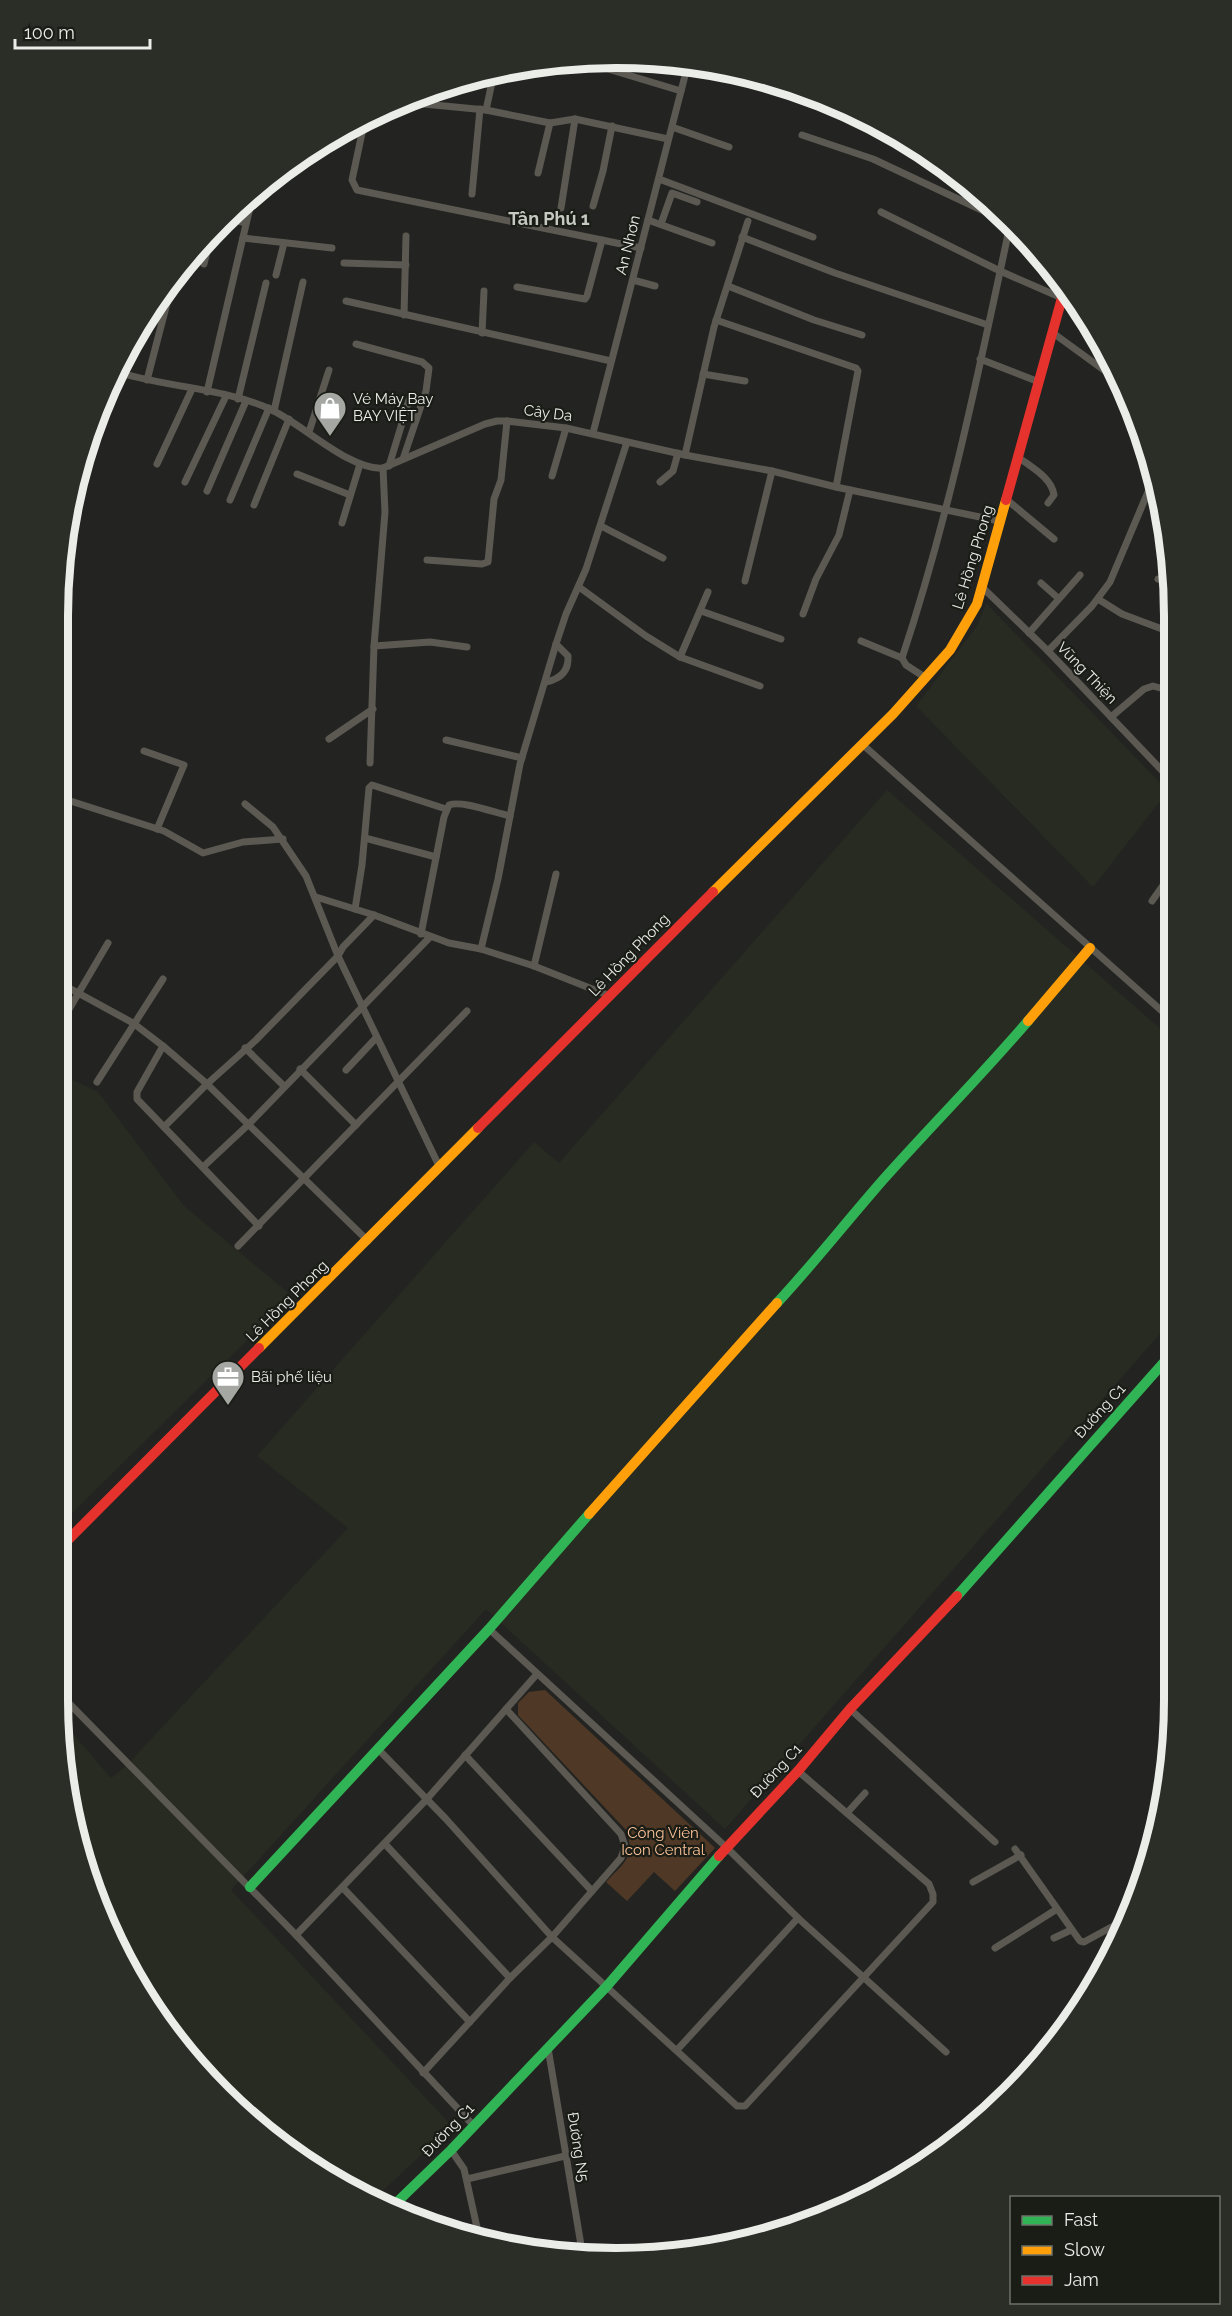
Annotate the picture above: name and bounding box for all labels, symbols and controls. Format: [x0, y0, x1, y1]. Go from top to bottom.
scale bar [15, 12, 150, 50]
text: 100 m [24, 22, 75, 43]
district label: Tân Phú 1 [508, 208, 590, 229]
street label: An Nhơn [612, 213, 644, 277]
shop icon: Vé Máy Bay BAY VIỆT [312, 390, 348, 437]
place label: Vé Máy Bay BAY VIỆT [353, 390, 433, 425]
street label: Cây Da [523, 401, 573, 425]
street label: Lê Hồng Phong [949, 503, 997, 611]
street label: Vũng Thiện [1053, 638, 1121, 708]
street label: Lê Hồng Phong [585, 910, 673, 1000]
street label: Lê Hồng Phong [242, 1256, 332, 1346]
office icon: Bãi phế liệu [210, 1359, 246, 1406]
place label: Bãi phế liệu [251, 1368, 332, 1386]
street label: Đường C1 [1071, 1380, 1130, 1442]
street label: Đường C1 [747, 1740, 806, 1802]
park label: Công Viên Icon Central [621, 1824, 706, 1859]
street label: Đường C1 [418, 2099, 478, 2160]
street label: Đường N5 [564, 2111, 592, 2183]
legend [1010, 2196, 1220, 2304]
text: Fast [1064, 2209, 1098, 2230]
text: Slow [1064, 2239, 1105, 2260]
text: Jam [1064, 2269, 1099, 2290]

